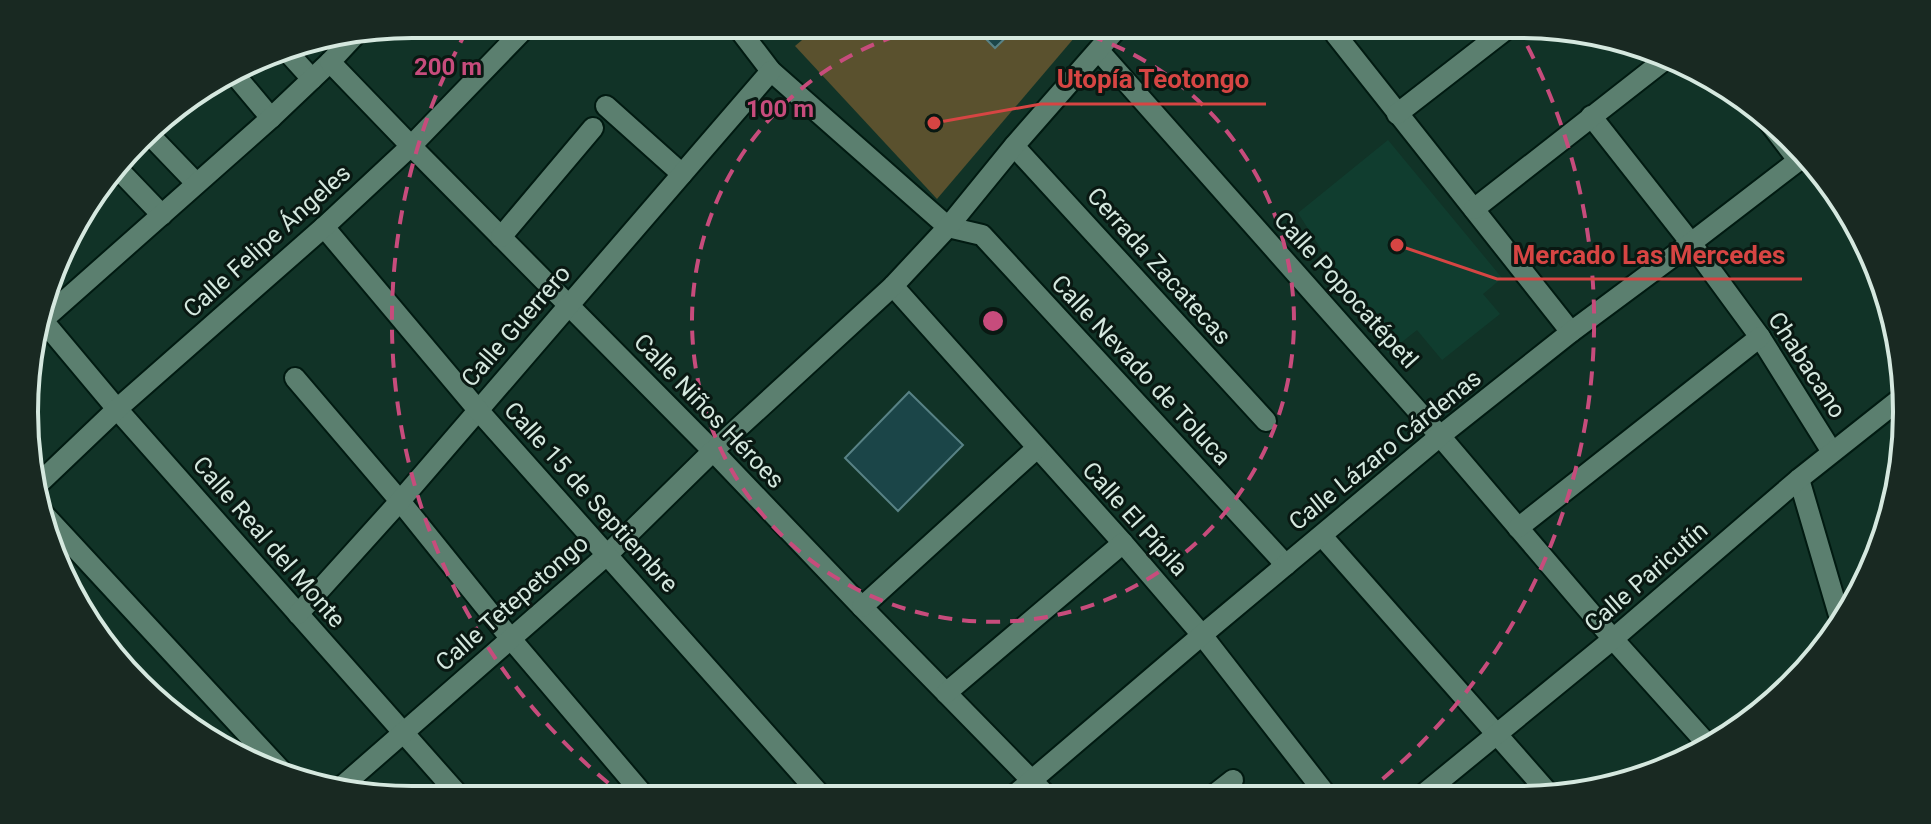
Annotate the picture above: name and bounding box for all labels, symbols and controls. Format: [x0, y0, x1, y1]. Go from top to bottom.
text: 200 m [414, 53, 482, 81]
callout: Utopía Teotongo [1041, 54, 1266, 104]
text: Utopía Teotongo [1057, 64, 1249, 94]
text: 100 m [746, 95, 814, 123]
street label: Calle Felipe Ángeles [178, 159, 356, 323]
street label: Cerrada Zacatecas [1081, 182, 1237, 350]
street label: Calle Popocatépetl [1268, 206, 1424, 374]
callout: Mercado Las Mercedes [1497, 229, 1802, 279]
text: Mercado Las Mercedes [1513, 240, 1785, 270]
street label: Calle Guerrero [456, 260, 576, 392]
street label: Calle Nevado de Toluca [1046, 269, 1236, 471]
centre of rings [979, 307, 1007, 335]
street label: Chabacano [1762, 307, 1852, 423]
street label: Calle Niños Héroes [628, 328, 790, 494]
street label: Calle Lázaro Cárdenas [1283, 364, 1487, 536]
street label: Calle 15 de Septiembre [498, 396, 684, 598]
street label: Calle Real del Monte [187, 451, 351, 633]
street label: Calle El Pípila [1077, 456, 1193, 582]
street label: Calle Paricutín [1579, 516, 1713, 638]
street label: Calle Tetepetongo [430, 529, 594, 677]

